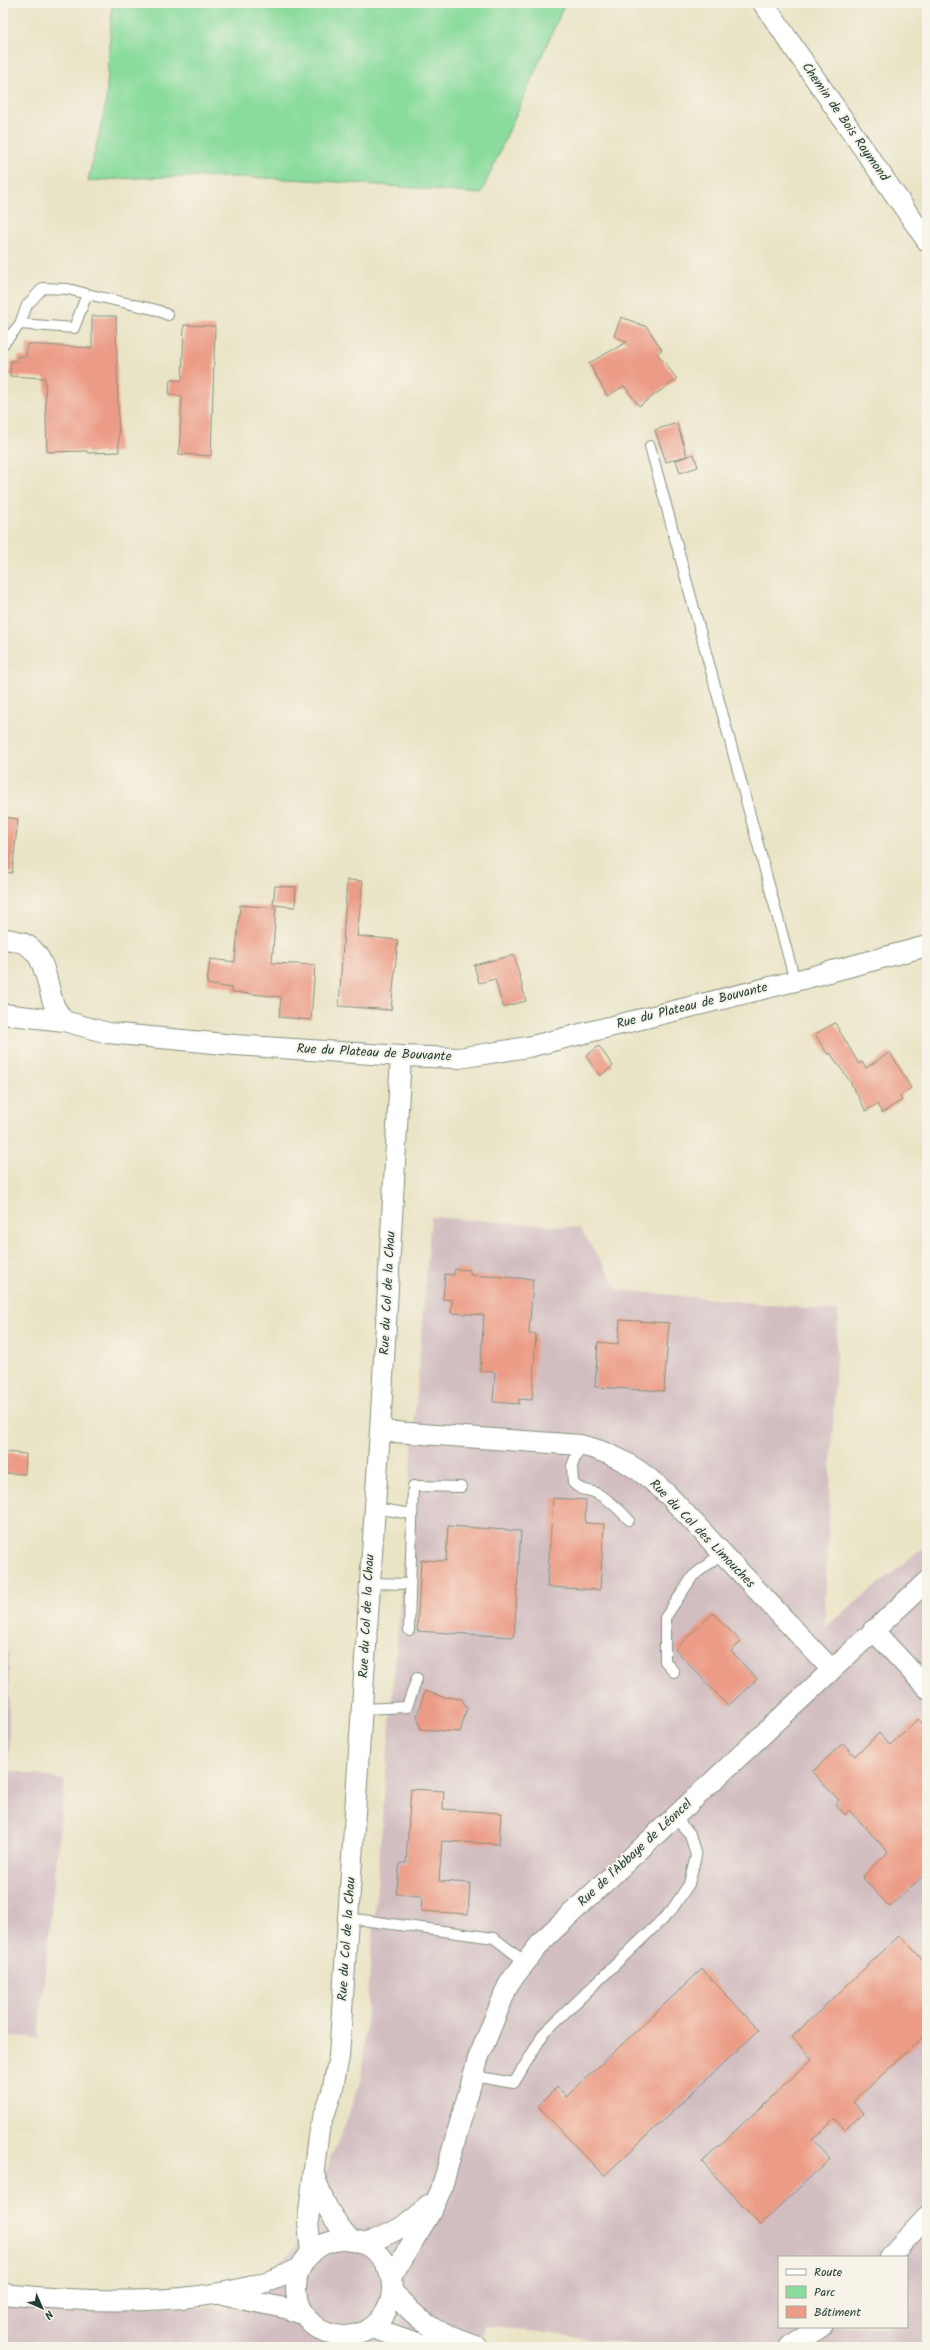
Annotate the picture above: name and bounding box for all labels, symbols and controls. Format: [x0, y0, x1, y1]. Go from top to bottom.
street label: Chemin de Bois Raymond [796, 58, 894, 186]
street label: Rue du Plateau de Bouvante [614, 977, 770, 1035]
street label: Rue du Plateau de Bouvante [296, 1038, 452, 1068]
street label: Rue du Col de la Chau [374, 1230, 402, 1356]
street label: Rue du Col des Limouches [644, 1475, 760, 1594]
street label: Rue du Col de la Chau [353, 1553, 381, 1679]
street label: Rue de l'Abbaye de Léoncel [573, 1794, 697, 1912]
street label: Rue du Col de la Chau [332, 1876, 362, 2002]
legend [778, 2256, 908, 2328]
text: Route [814, 2263, 843, 2282]
text: Parc [814, 2283, 835, 2302]
north arrow [22, 2288, 62, 2328]
text: Bâtiment [814, 2303, 861, 2322]
text: N [40, 2306, 57, 2323]

